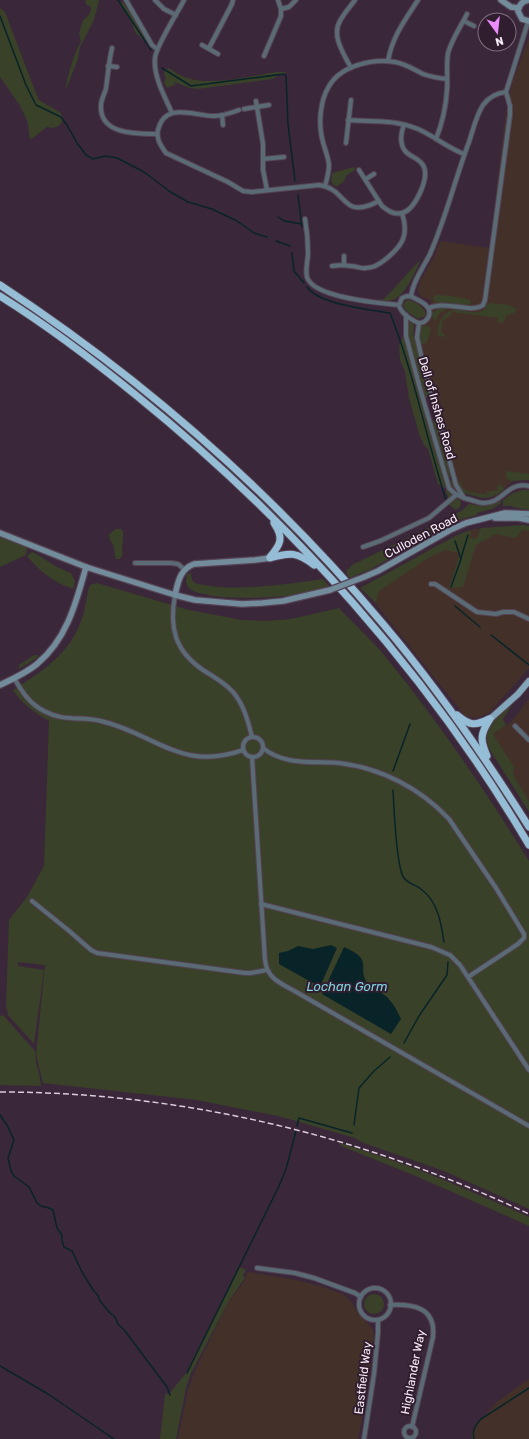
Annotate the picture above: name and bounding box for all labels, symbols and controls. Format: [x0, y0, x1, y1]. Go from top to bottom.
north arrow [477, 12, 517, 52]
text: N [494, 34, 505, 49]
street label: Dell of Inshes Road [416, 355, 458, 461]
street label: Culloden Road [382, 511, 460, 561]
water label: Lochan Gorm [306, 979, 388, 994]
street label: Highlander Way [398, 1328, 428, 1416]
street label: Eastfield Way [352, 1340, 374, 1415]

